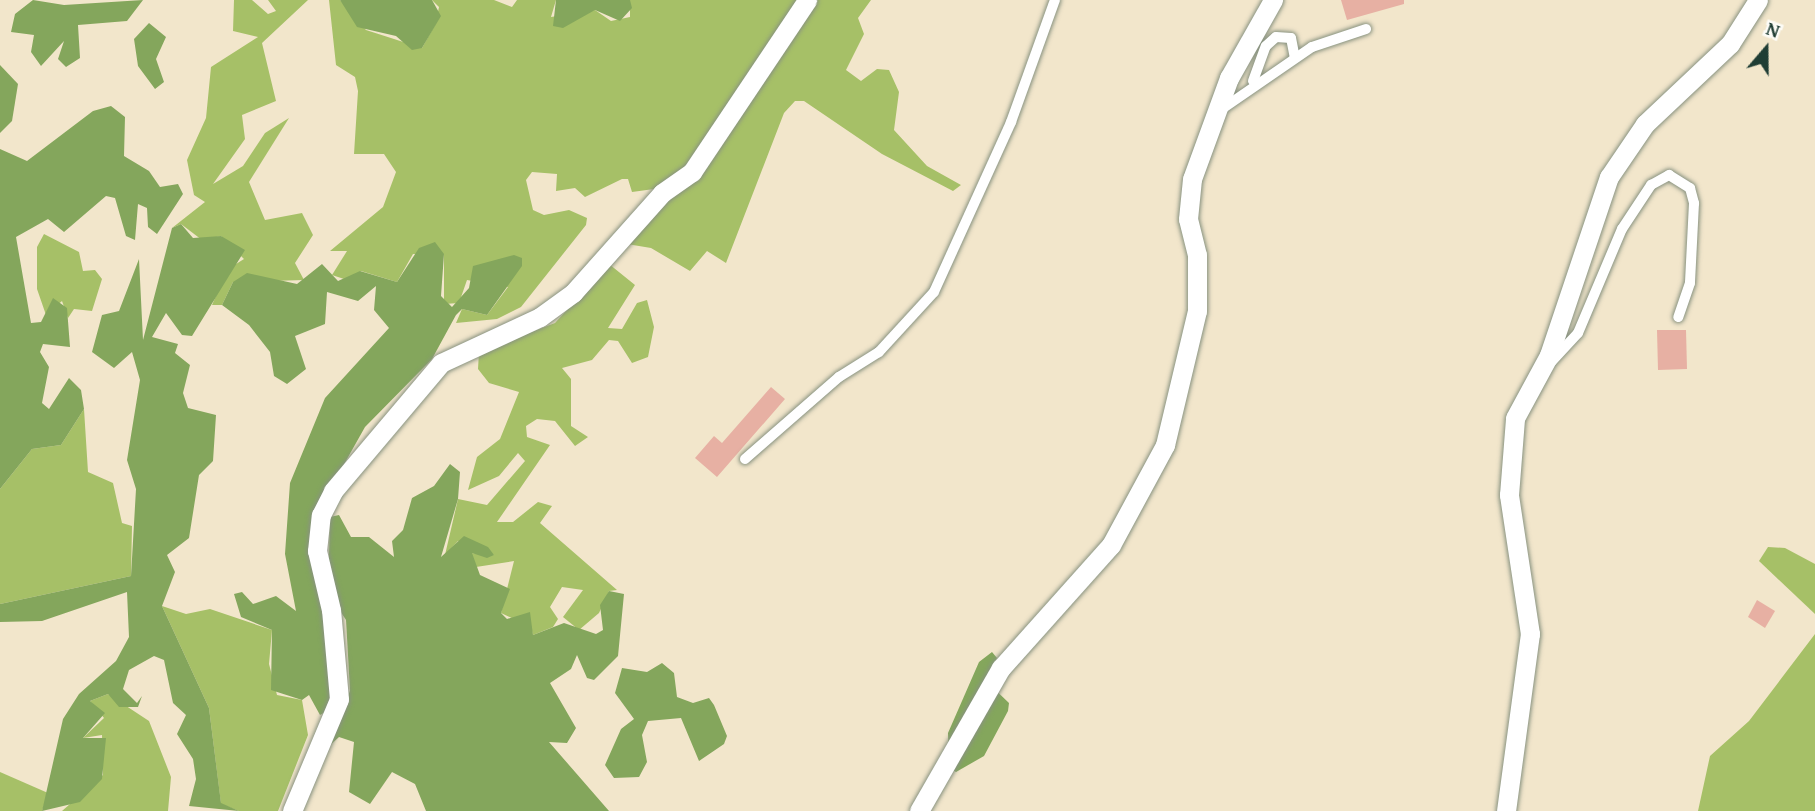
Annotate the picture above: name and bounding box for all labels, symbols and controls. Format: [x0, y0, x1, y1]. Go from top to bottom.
north arrow [1731, 14, 1801, 84]
text: N [1762, 14, 1784, 45]

